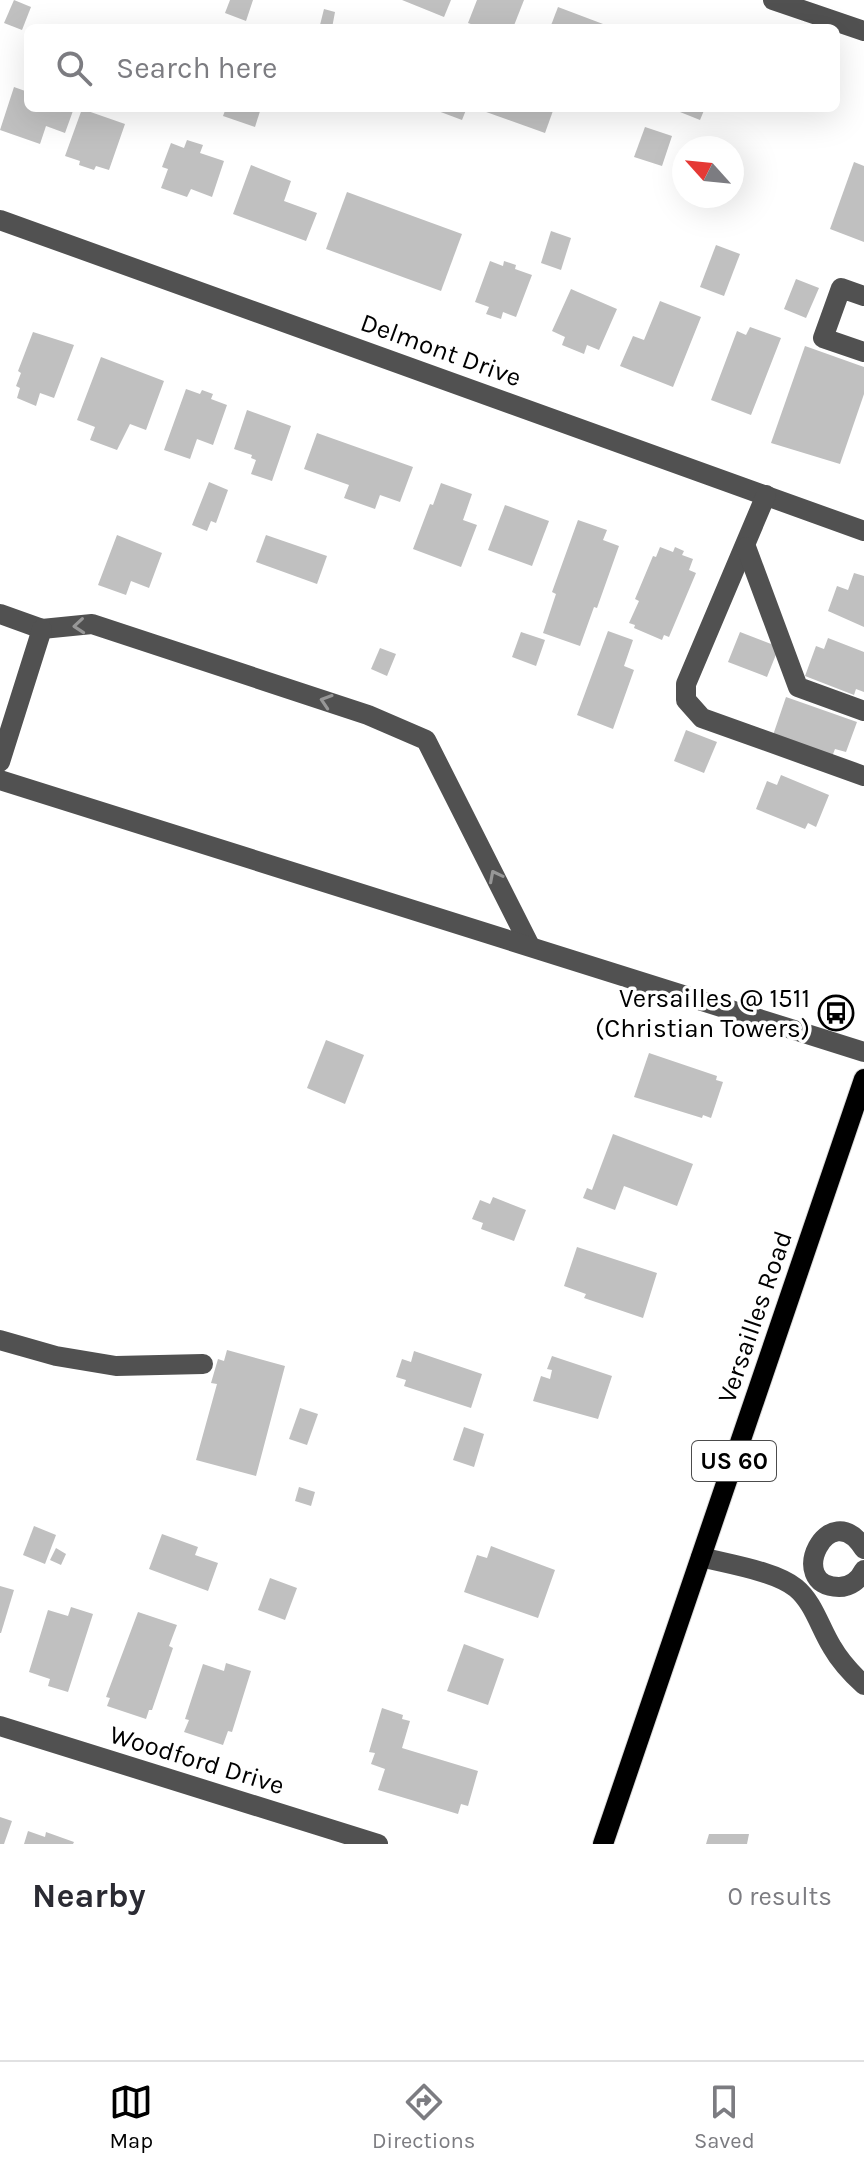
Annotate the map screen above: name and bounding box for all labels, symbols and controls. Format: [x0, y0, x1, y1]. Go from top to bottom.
search box [24, 24, 840, 112]
icon: search [52, 46, 96, 90]
text: Search here [116, 50, 277, 86]
north arrow [672, 136, 744, 208]
street label: Delmont Drive [356, 307, 526, 393]
one-way arrow [72, 617, 85, 634]
one-way arrow [320, 694, 334, 710]
one-way arrow [489, 870, 505, 885]
place label: Versailles @ 1511 (Christian Towers) [595, 983, 810, 1044]
bus stop icon: Versailles @ 1511 (Christian Towers) [817, 994, 855, 1032]
street label: Versailles Road [711, 1227, 799, 1407]
road number: US 60 [692, 1441, 776, 1481]
street label: Woodford Drive [106, 1719, 288, 1801]
text: Nearby [32, 1876, 146, 1916]
text: 0 results [728, 1881, 832, 1912]
tab: Map [109, 2080, 153, 2154]
tab: Directions [372, 2080, 475, 2154]
tab: Saved [694, 2080, 755, 2154]

